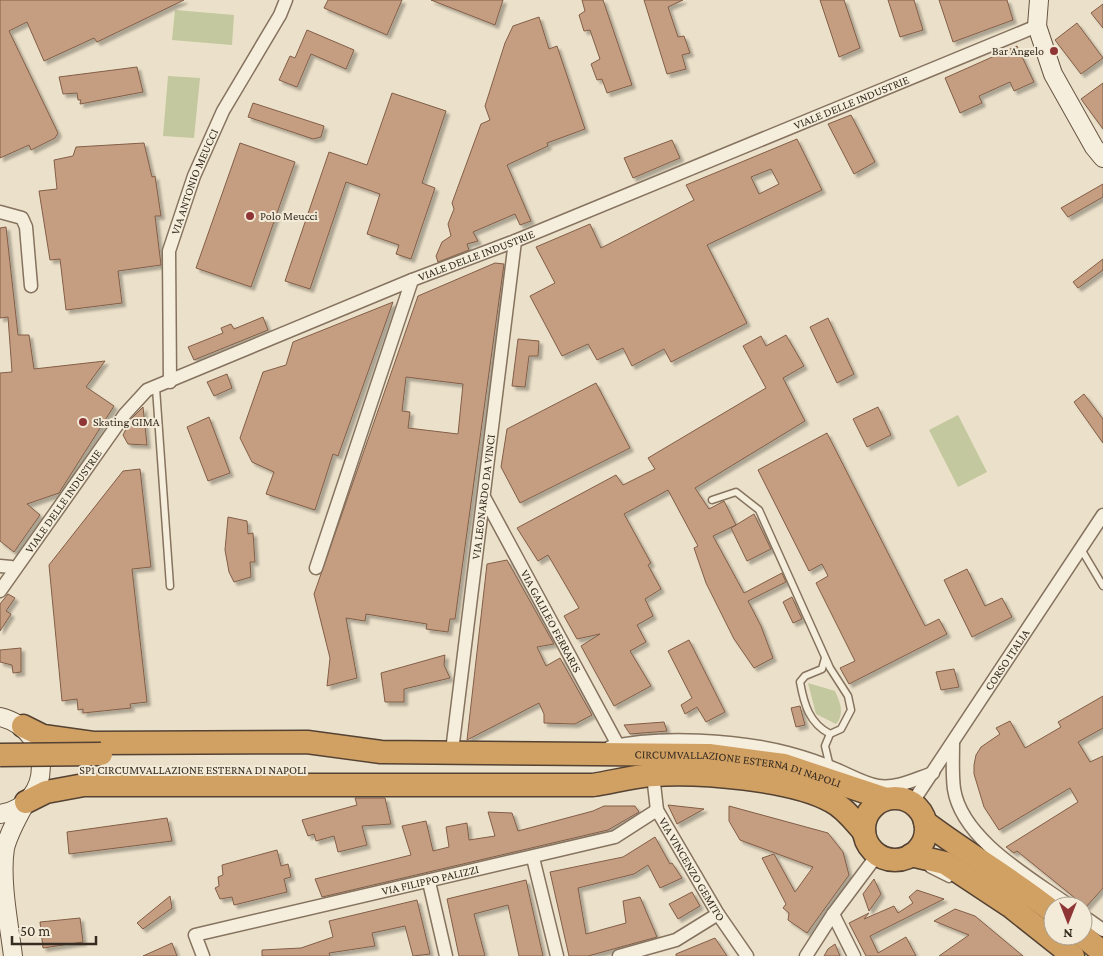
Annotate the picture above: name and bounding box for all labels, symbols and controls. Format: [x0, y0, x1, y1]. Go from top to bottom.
place label: Bar Angelo [992, 44, 1044, 58]
marker: Bar Angelo [1048, 45, 1060, 57]
street label: VIALE DELLE INDUSTRIE [791, 72, 912, 133]
street label: VIA ANTONIO MEUCCI [168, 126, 221, 236]
place label: Polo Meucci [260, 209, 318, 223]
marker: Polo Meucci [244, 210, 256, 222]
street label: VIALE DELLE INDUSTRIE [416, 227, 537, 284]
place label: Skating GIMA [93, 415, 160, 429]
marker: Skating GIMA [77, 416, 89, 428]
street label: VIA LEONARDO DA VINCI [469, 433, 498, 560]
street label: VIALE DELLE INDUSTRIE [22, 446, 105, 556]
street label: VIA GALILEO FERRARIS [518, 567, 585, 675]
street label: CORSO ITALIA [982, 626, 1033, 693]
street label: CIRCUMVALLAZIONE ESTERNA DI NAPOLI [635, 747, 843, 791]
street label: SP1 CIRCUMVALLAZIONE ESTERNA DI NAPOLI [79, 763, 307, 777]
street label: VIA VINCENZO GEMITO [656, 815, 728, 924]
street label: VIA FILIPPO PALIZZI [380, 862, 481, 898]
north arrow [1043, 896, 1093, 946]
scale bar [12, 914, 96, 946]
text: 50 m [20, 923, 50, 939]
text: N [1063, 926, 1073, 942]

